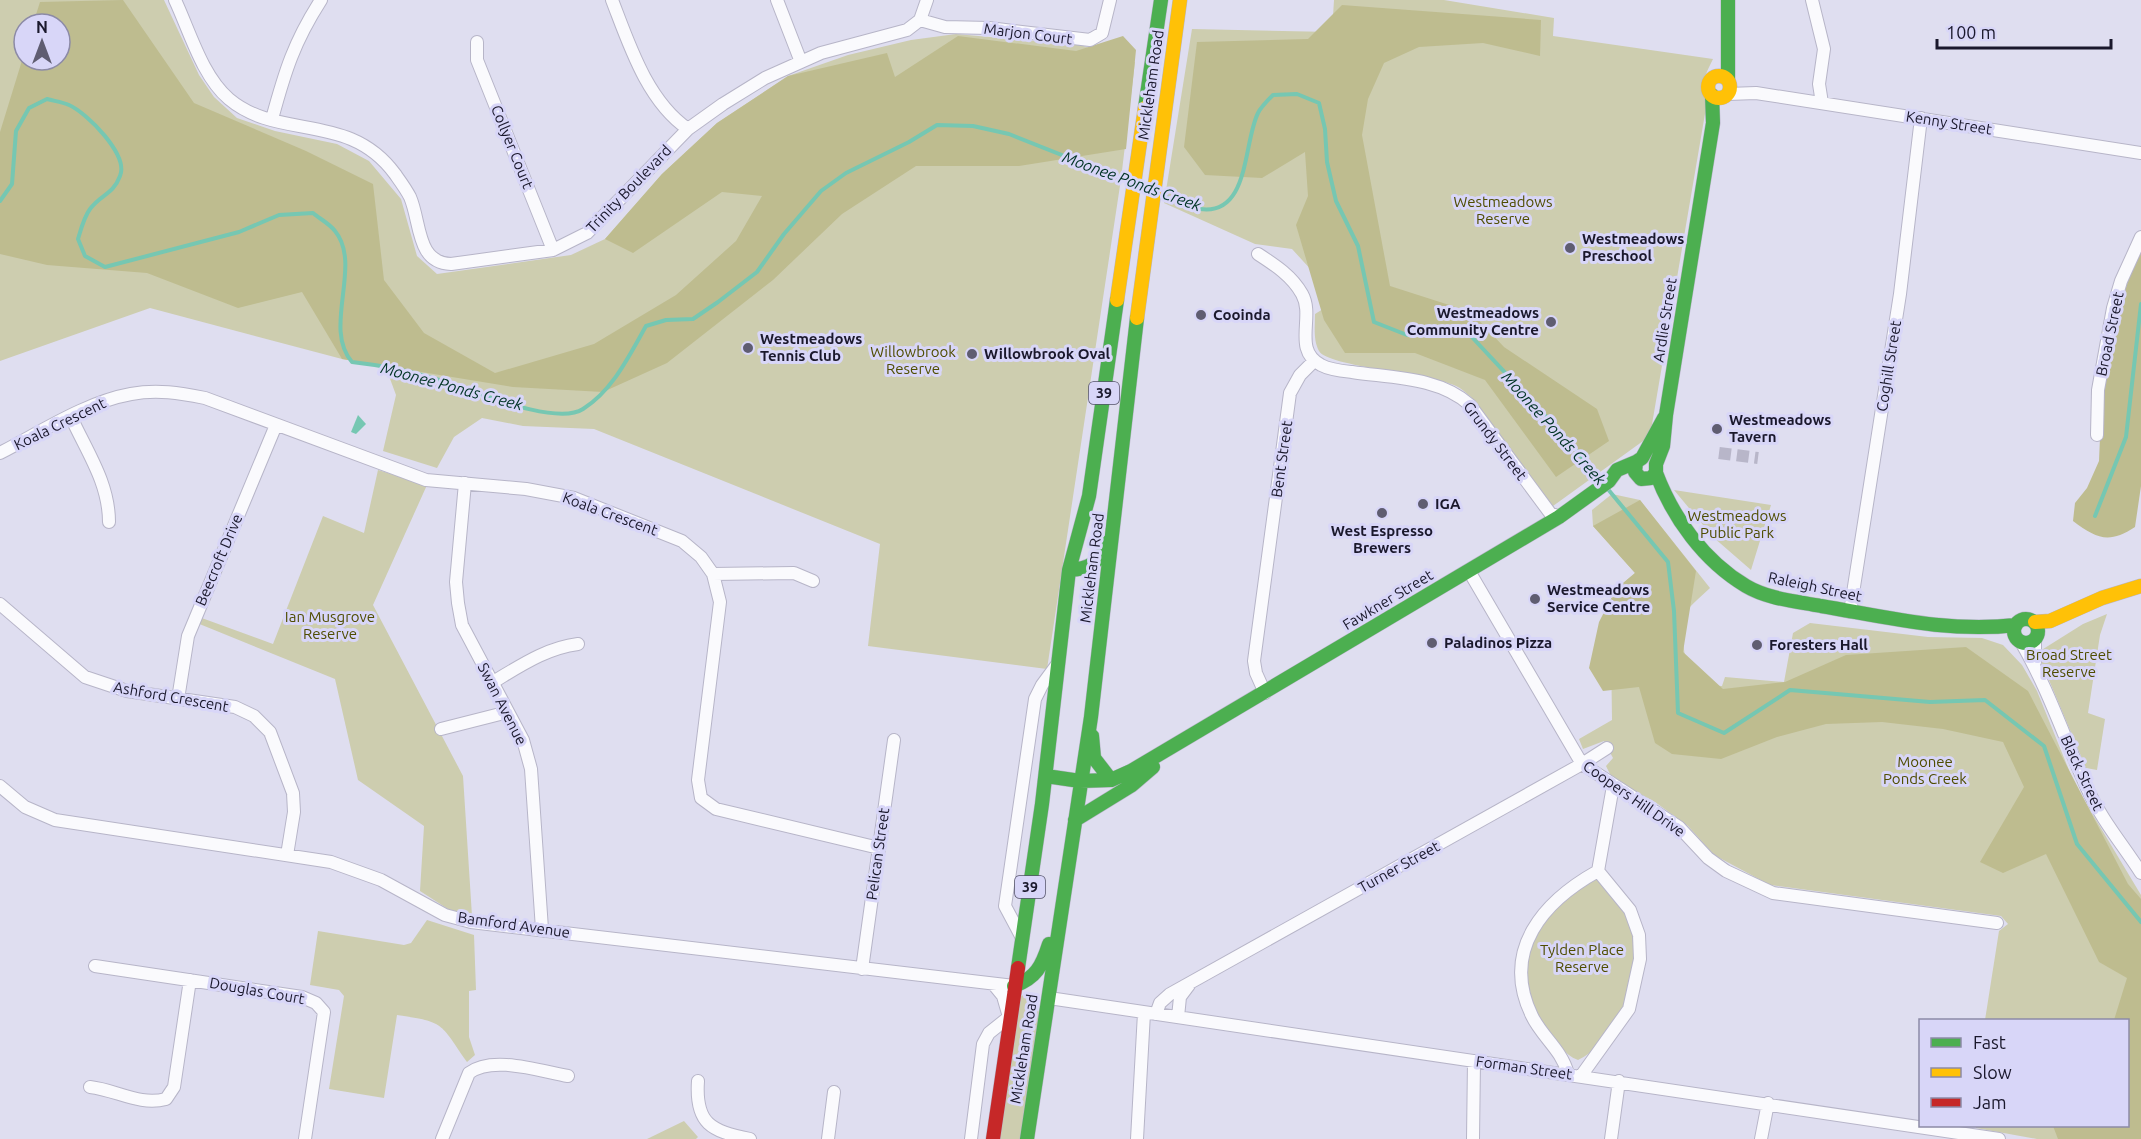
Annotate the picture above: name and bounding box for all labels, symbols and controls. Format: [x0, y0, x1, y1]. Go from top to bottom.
north arrow [12, 12, 72, 72]
scale bar [1937, 12, 2111, 50]
text: N [36, 18, 48, 36]
street label: Marjon Court [983, 20, 1073, 47]
text: 100 m [1946, 22, 1996, 42]
street label: Mickleham Road [1134, 29, 1167, 141]
street label: Collyer Court [488, 103, 537, 191]
street label: Kenny Street [1905, 107, 1993, 138]
street label: Trinity Boulevard [583, 142, 675, 236]
water label: Moonee Ponds Creek [1060, 148, 1205, 215]
park label: Westmeadows Reserve [1454, 193, 1552, 227]
place label: Westmeadows Preschool [1582, 230, 1684, 264]
marker: Westmeadows Preschool [1563, 241, 1577, 255]
street label: Ardlie Street [1649, 276, 1680, 363]
street label: Broad Street [2092, 290, 2127, 378]
place label: Westmeadows Community Centre [1407, 304, 1539, 338]
place label: Cooinda [1213, 306, 1271, 323]
marker: Cooinda [1194, 308, 1208, 322]
marker: Westmeadows Community Centre [1544, 315, 1558, 329]
street label: Coghill Street [1873, 319, 1904, 413]
place label: Westmeadows Tennis Club [760, 330, 862, 364]
marker: Westmeadows Tennis Club [741, 341, 755, 355]
park label: Willowbrook Reserve [870, 343, 956, 377]
place label: Willowbrook Oval [984, 345, 1111, 362]
marker: Willowbrook Oval [965, 347, 979, 361]
water label: Moonee Ponds Creek [379, 358, 526, 414]
water label: Moonee Ponds Creek [1498, 368, 1610, 489]
road number: 39 [1089, 382, 1119, 404]
street label: Koala Crescent [11, 394, 108, 453]
street label: Grundy Street [1460, 398, 1531, 483]
place label: Westmeadows Tavern [1729, 411, 1831, 445]
street label: Bent Street [1268, 419, 1295, 499]
marker: Westmeadows Tavern [1710, 422, 1724, 436]
street label: Koala Crescent [560, 488, 660, 539]
place label: IGA [1435, 495, 1461, 512]
marker: IGA [1416, 497, 1430, 511]
marker: West Espresso Brewers [1375, 506, 1389, 520]
park label: Westmeadows Public Park [1688, 507, 1786, 541]
street label: Beecroft Drive [192, 511, 246, 608]
street label: Mickleham Road [1076, 512, 1107, 624]
place label: West Espresso Brewers [1331, 522, 1433, 556]
street label: Fawkner Street [1340, 566, 1436, 633]
street label: Raleigh Street [1767, 568, 1864, 605]
place label: Westmeadows Service Centre [1547, 581, 1650, 615]
marker: Westmeadows Service Centre [1528, 592, 1542, 606]
park label: Ian Musgrove Reserve [285, 608, 375, 642]
place label: Paladinos Pizza [1444, 634, 1552, 651]
marker: Paladinos Pizza [1425, 636, 1439, 650]
place label: Foresters Hall [1769, 636, 1868, 653]
marker: Foresters Hall [1750, 638, 1764, 652]
park label: Broad Street Reserve [2026, 646, 2112, 680]
street label: Swan Avenue [475, 660, 530, 748]
street label: Ashford Crescent [112, 678, 230, 715]
street label: Black Street [2058, 732, 2107, 813]
park label: Moonee Ponds Creek [1883, 753, 1967, 787]
street label: Coopers Hill Drive [1580, 757, 1688, 840]
street label: Pelican Street [863, 807, 892, 901]
street label: Turner Street [1355, 837, 1442, 896]
road number: 39 [1015, 876, 1045, 898]
street label: Bamford Avenue [457, 908, 571, 941]
park label: Tylden Place Reserve [1540, 941, 1624, 975]
street label: Douglas Court [208, 974, 306, 1007]
street label: Mickleham Road [1006, 993, 1041, 1105]
legend [1919, 1019, 2129, 1127]
text: Fast [1973, 1032, 2006, 1052]
street label: Forman Street [1475, 1052, 1573, 1083]
text: Slow [1973, 1062, 2012, 1082]
text: Jam [1973, 1092, 2007, 1112]

